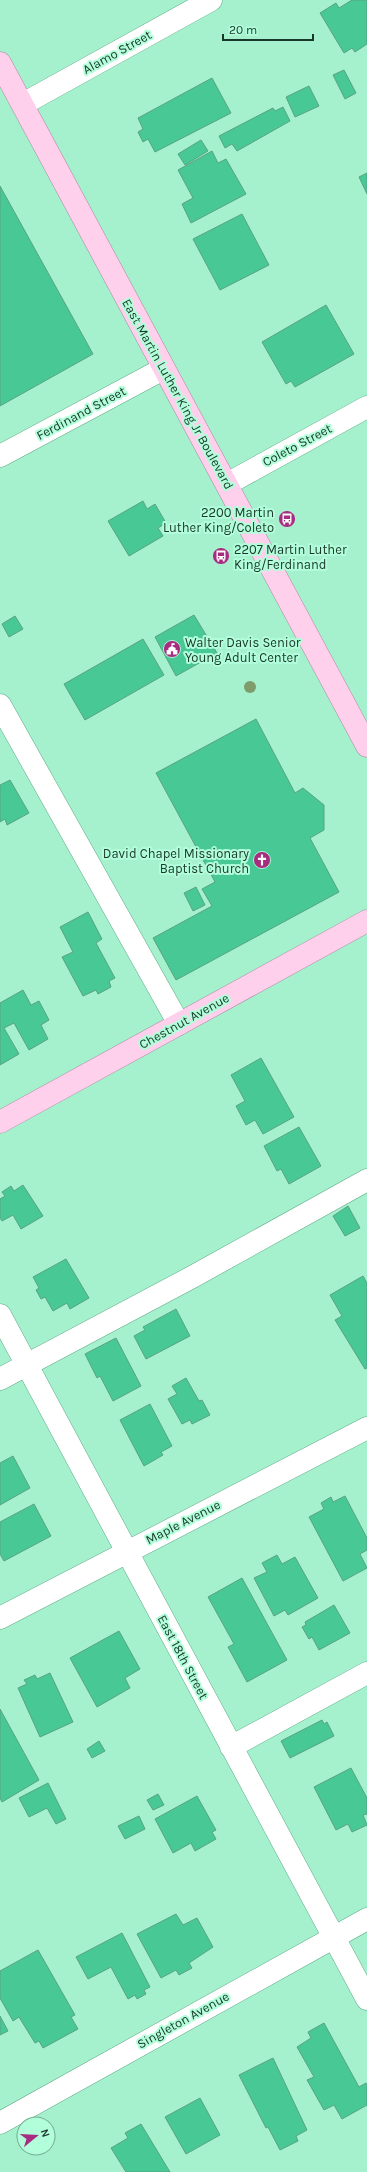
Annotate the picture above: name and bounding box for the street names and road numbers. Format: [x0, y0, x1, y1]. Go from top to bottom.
street label: Alamo Street [80, 27, 154, 77]
street label: East Martin Luther King Jr Boulevard [119, 296, 237, 492]
street label: Ferdinand Street [34, 383, 128, 443]
street label: Coleto Street [260, 420, 334, 469]
street label: Chestnut Avenue [136, 990, 232, 1052]
street label: Maple Avenue [143, 1497, 223, 1547]
street label: East 18th Street [155, 1612, 212, 1702]
street label: Singleton Avenue [134, 1988, 232, 2052]

